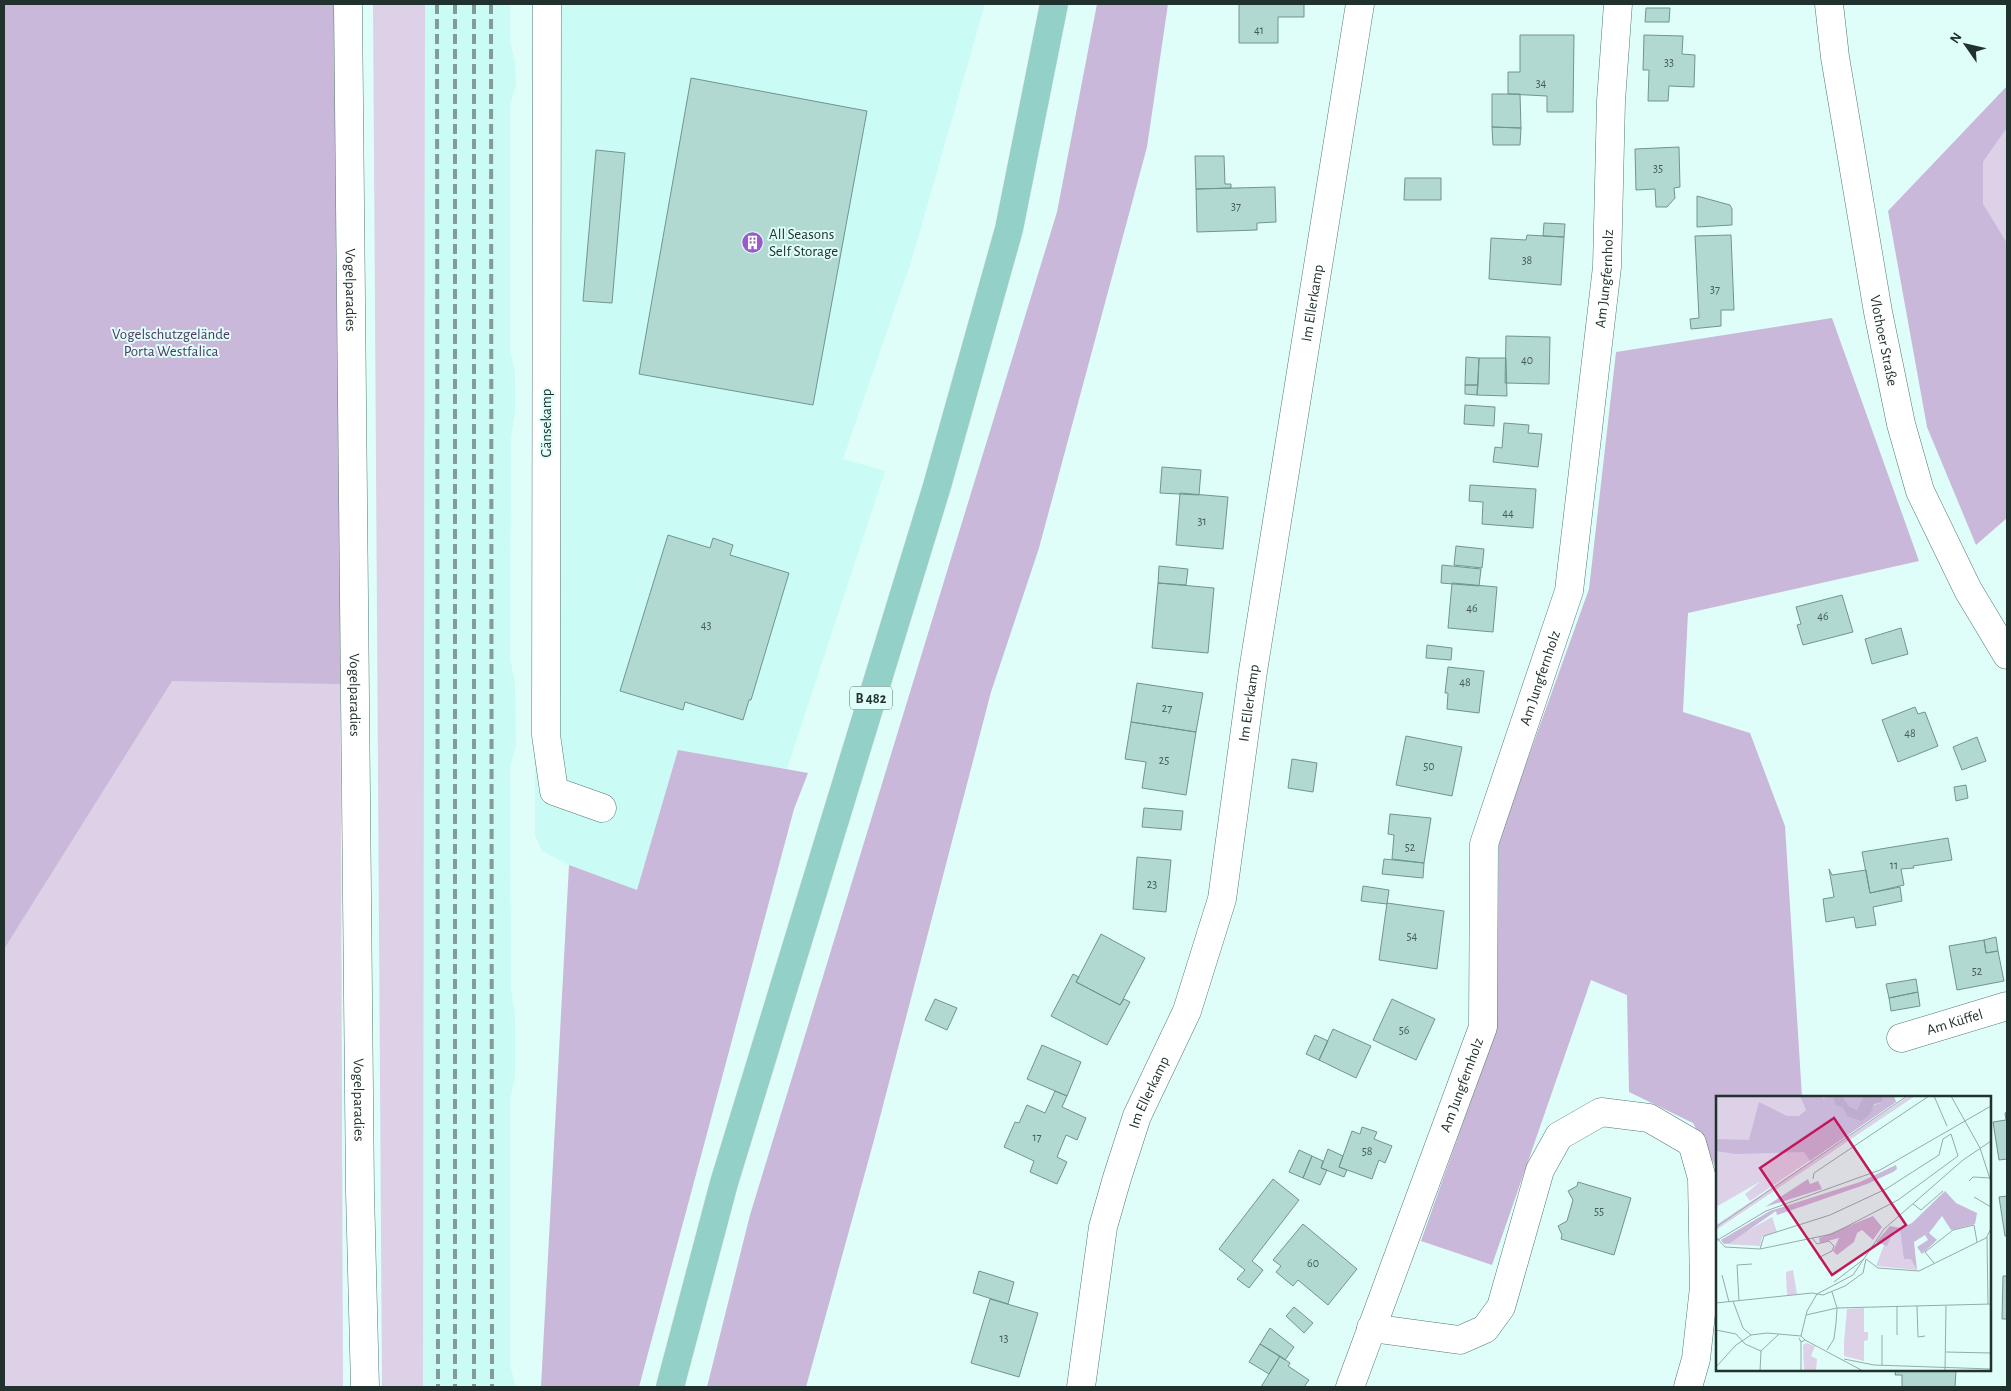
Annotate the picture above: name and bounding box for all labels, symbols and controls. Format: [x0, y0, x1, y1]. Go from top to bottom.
north arrow [1941, 20, 1991, 70]
house number: 41 [1254, 24, 1264, 36]
text: N [1948, 30, 1965, 46]
house number: 33 [1664, 56, 1674, 68]
house number: 34 [1536, 77, 1547, 89]
house number: 35 [1653, 162, 1663, 174]
house number: 37 [1231, 200, 1241, 212]
place label: All Seasons Self Storage [769, 227, 838, 259]
street label: Am Jungfernholz [1593, 229, 1616, 329]
building icon: All Seasons Self Storage [741, 231, 765, 255]
street label: Vogelparadies [342, 248, 358, 332]
house number: 38 [1522, 254, 1533, 266]
street label: Im Ellerkamp [1299, 264, 1326, 343]
house number: 37 [1710, 283, 1720, 295]
street label: Vlothoer Straße [1867, 294, 1900, 387]
park label: Vogelschutzgelände Porta Westfalica [112, 327, 230, 359]
house number: 40 [1521, 354, 1533, 366]
street label: Gänsekamp [539, 389, 554, 457]
house number: 44 [1502, 507, 1514, 519]
house number: 31 [1197, 515, 1207, 527]
house number: 46 [1466, 602, 1478, 614]
house number: 46 [1817, 610, 1829, 622]
house number: 43 [701, 619, 711, 631]
street label: Am Jungfernholz [1517, 629, 1563, 727]
street label: Vogelparadies [347, 653, 362, 737]
street label: Im Ellerkamp [1236, 663, 1262, 743]
house number: 48 [1459, 676, 1471, 688]
road number: B 482 [850, 686, 892, 710]
house number: 27 [1162, 702, 1172, 714]
house number: 48 [1904, 727, 1916, 739]
house number: 25 [1159, 754, 1169, 766]
house number: 50 [1423, 760, 1435, 772]
house number: 52 [1405, 841, 1416, 853]
house number: 11 [1890, 859, 1898, 871]
house number: 23 [1147, 878, 1157, 890]
house number: 54 [1407, 930, 1418, 942]
house number: 52 [1972, 965, 1983, 977]
street label: Am Küffel [1925, 1007, 1985, 1038]
house number: 56 [1399, 1024, 1410, 1036]
street label: Am Jungfernholz [1438, 1036, 1486, 1134]
street label: Im Ellerkamp [1126, 1054, 1172, 1130]
street label: Vogelparadies [351, 1058, 366, 1142]
inset map [1716, 1096, 1991, 1371]
house number: 17 [1032, 1131, 1042, 1143]
house number: 58 [1362, 1145, 1373, 1157]
house number: 55 [1594, 1205, 1604, 1217]
house number: 60 [1307, 1257, 1319, 1269]
house number: 13 [999, 1332, 1009, 1344]

